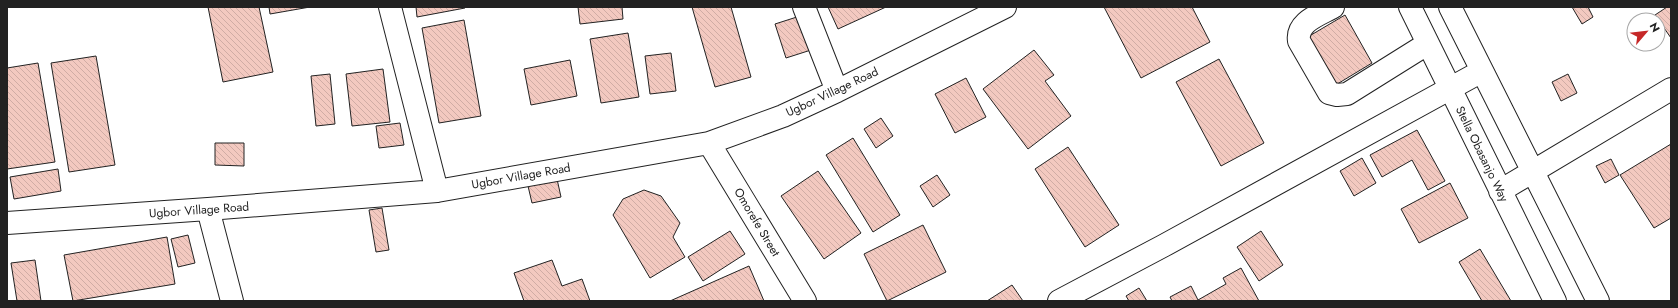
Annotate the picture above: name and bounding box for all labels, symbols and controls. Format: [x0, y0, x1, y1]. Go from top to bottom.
north arrow [1626, 12, 1666, 52]
text: N [1646, 20, 1664, 35]
street label: Ugbor Village Road [783, 63, 881, 121]
street label: Stella Obasanjo Way [1451, 103, 1513, 205]
street label: Ugbor Village Road [470, 158, 572, 194]
street label: Omorefe Street [729, 184, 785, 260]
street label: Ugbor Village Road [148, 198, 250, 222]

